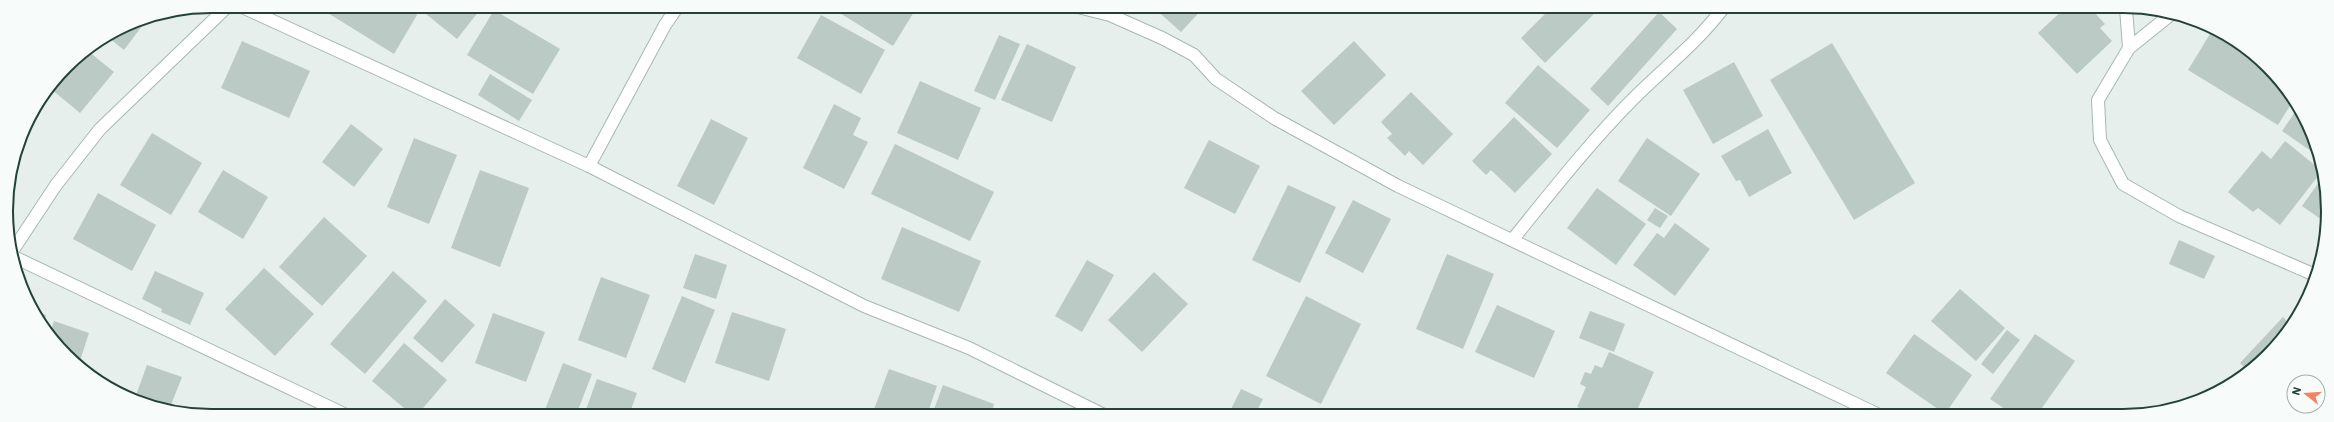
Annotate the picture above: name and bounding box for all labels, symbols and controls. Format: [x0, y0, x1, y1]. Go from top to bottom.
north arrow [2286, 374, 2326, 414]
text: N [2289, 385, 2304, 397]

